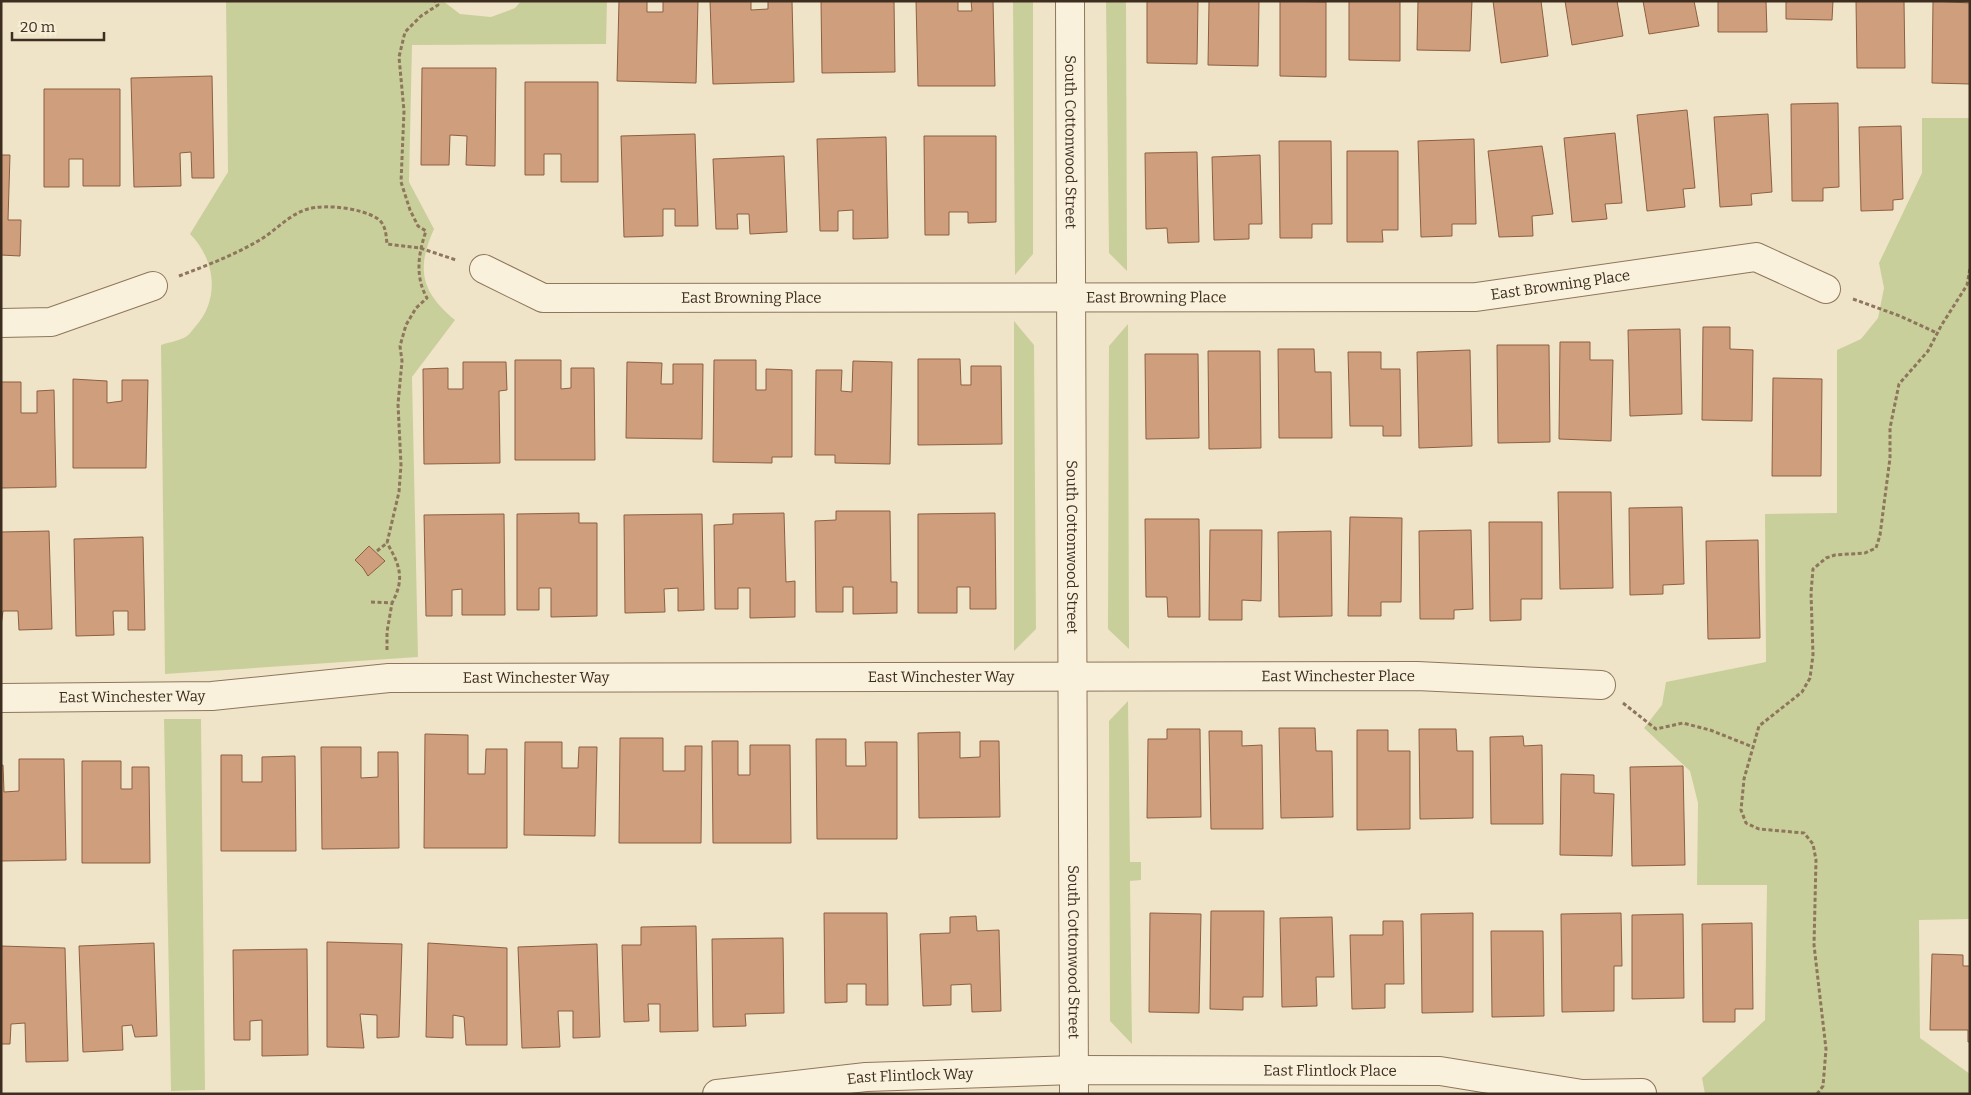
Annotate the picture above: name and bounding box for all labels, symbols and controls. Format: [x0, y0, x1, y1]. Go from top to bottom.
scale bar [12, 10, 105, 42]
text: 20 m [20, 18, 56, 36]
street label: South Cottonwood Street [1061, 55, 1080, 230]
street label: East Browning Place [1490, 266, 1631, 304]
street label: East Browning Place [1086, 288, 1226, 306]
street label: East Browning Place [681, 289, 821, 307]
street label: South Cottonwood Street [1063, 460, 1081, 635]
street label: East Winchester Place [1261, 667, 1415, 685]
street label: East Winchester Way [868, 668, 1014, 686]
street label: East Winchester Way [463, 669, 609, 687]
street label: East Winchester Way [59, 687, 205, 706]
street label: South Cottonwood Street [1064, 865, 1083, 1040]
street label: East Flintlock Place [1263, 1062, 1397, 1080]
street label: East Flintlock Way [846, 1064, 974, 1088]

